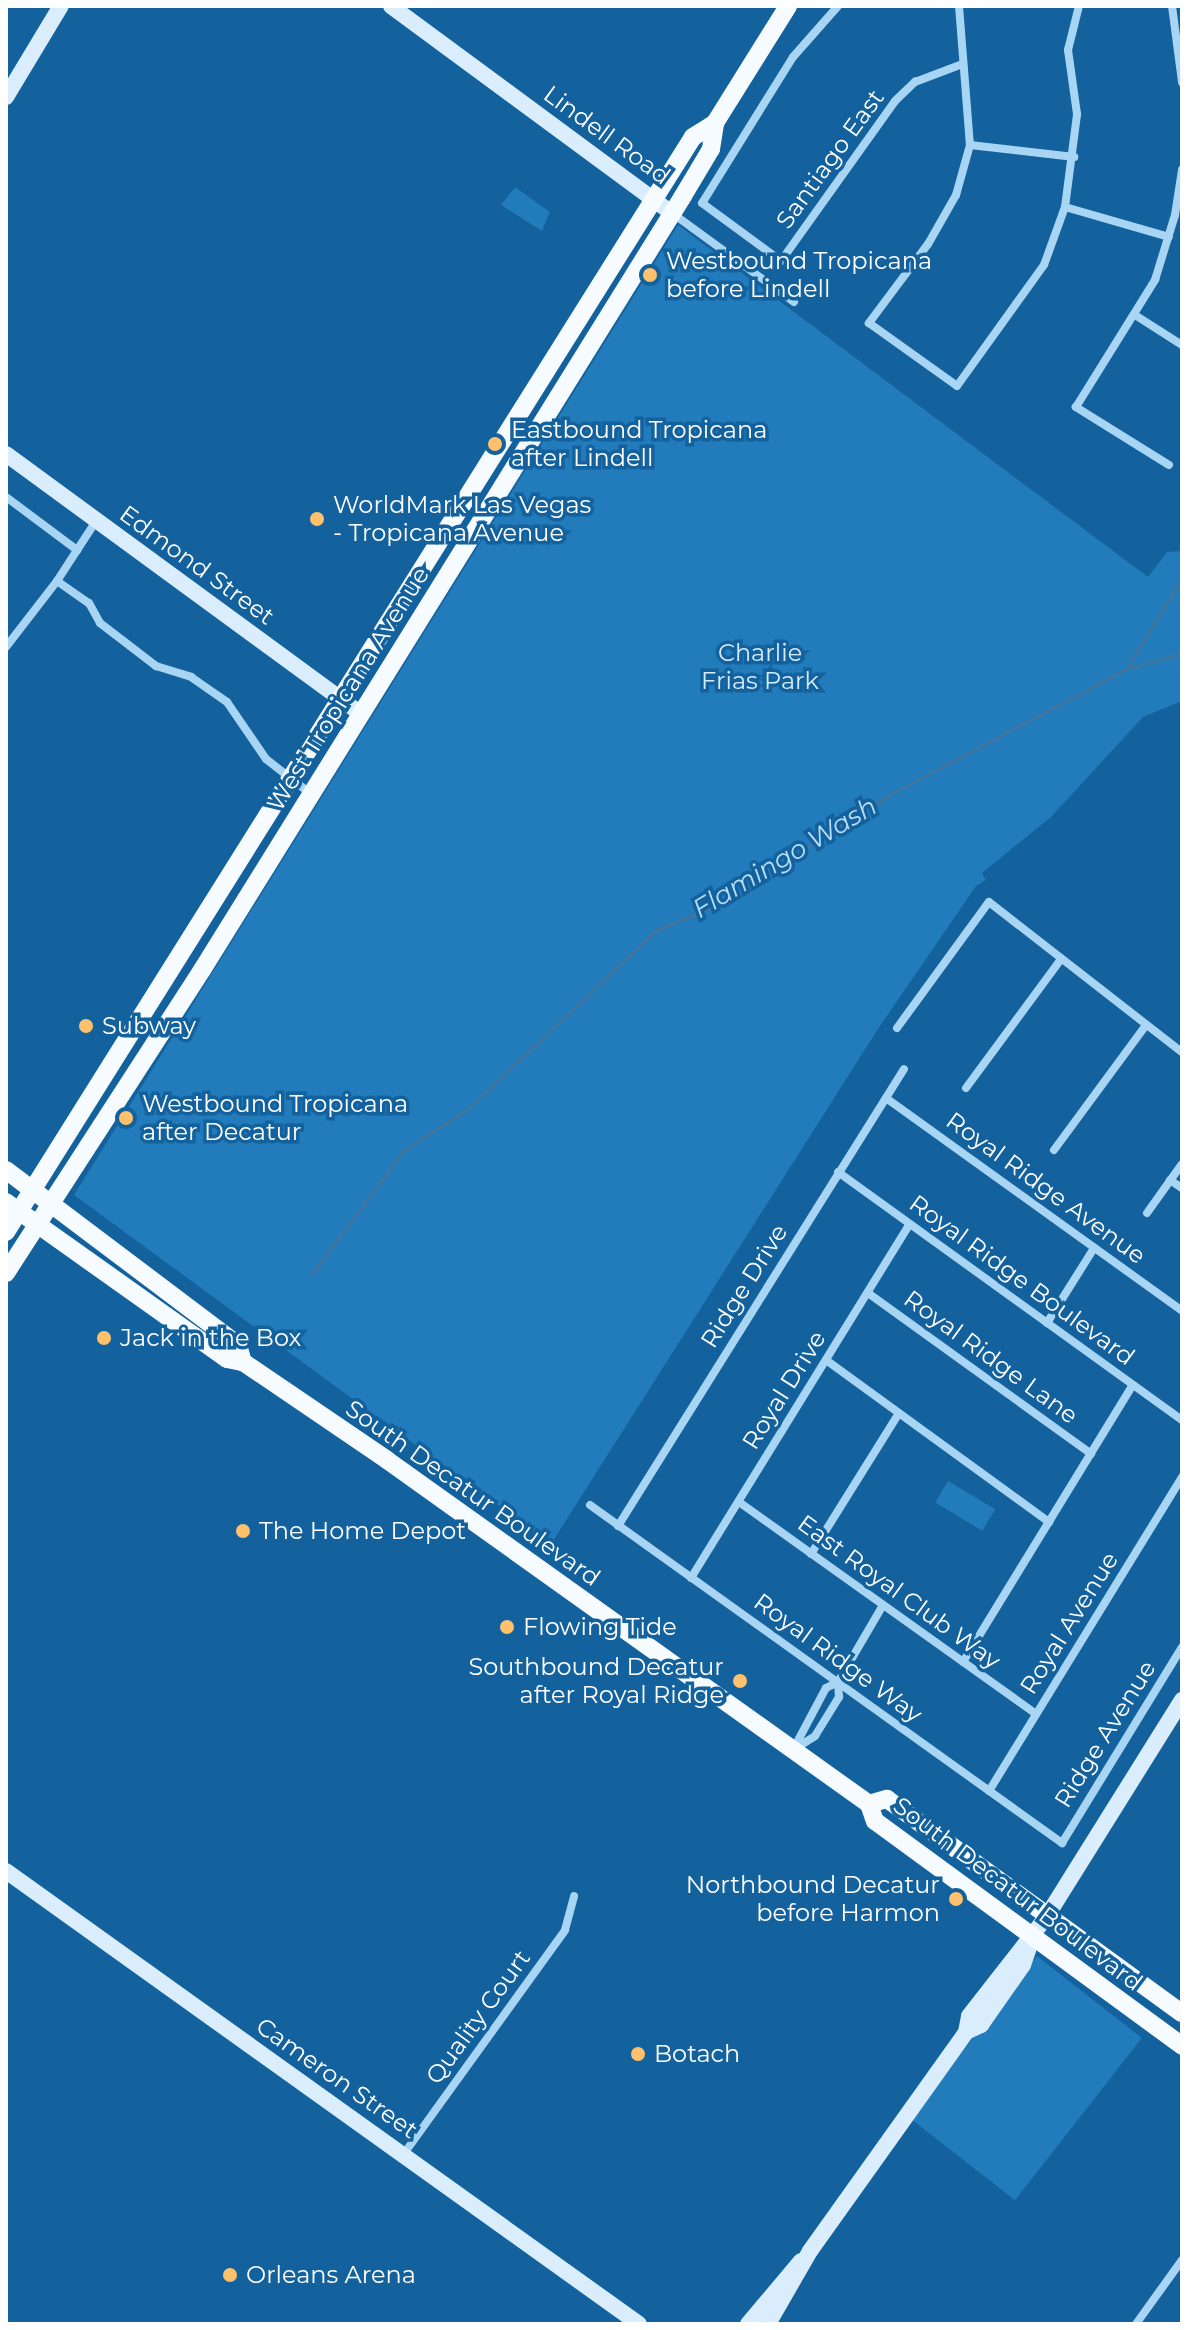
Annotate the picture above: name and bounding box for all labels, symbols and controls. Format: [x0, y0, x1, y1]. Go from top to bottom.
street label: Lindell Road [538, 79, 676, 191]
street label: Santiago East [770, 84, 890, 234]
place label: Westbound Tropicana before Lindell [666, 247, 932, 303]
marker: Westbound Tropicana before Lindell [641, 266, 659, 284]
place label: Eastbound Tropicana after Lindell [511, 416, 767, 472]
marker: Eastbound Tropicana after Lindell [486, 435, 504, 453]
place label: WorldMark Las Vegas - Tropicana Avenue [333, 491, 591, 547]
street label: Edmond Street [114, 499, 280, 631]
marker: WorldMark Las Vegas - Tropicana Avenue [308, 510, 326, 528]
street label: West Tropicana Avenue [261, 561, 435, 817]
park label: Charlie Frias Park [701, 639, 819, 695]
water label: Flamingo Wash [687, 791, 883, 925]
place label: Subway [102, 1012, 196, 1040]
marker: Subway [77, 1017, 95, 1035]
place label: Westbound Tropicana after Decatur [142, 1090, 408, 1146]
street label: Royal Ridge Avenue [941, 1106, 1151, 1270]
marker: Westbound Tropicana after Decatur [117, 1109, 135, 1127]
street label: Royal Ridge Boulevard [904, 1189, 1140, 1371]
street label: Ridge Drive [695, 1219, 793, 1353]
street label: Royal Ridge Lane [898, 1284, 1084, 1430]
place label: Jack in the Box [120, 1324, 301, 1352]
street label: Royal Drive [736, 1325, 832, 1455]
marker: Jack in the Box [95, 1329, 113, 1347]
street label: South Decatur Boulevard [340, 1394, 606, 1592]
street label: East Royal Club Way [792, 1509, 1006, 1675]
place label: The Home Depot [259, 1517, 466, 1545]
marker: The Home Depot [234, 1522, 252, 1540]
street label: Royal Avenue [1014, 1547, 1124, 1699]
street label: Royal Ridge Way [748, 1587, 928, 1729]
place label: Flowing Tide [523, 1613, 677, 1641]
marker: Flowing Tide [498, 1618, 516, 1636]
place label: Southbound Decatur after Royal Ridge [468, 1653, 724, 1709]
street label: Ridge Avenue [1048, 1655, 1162, 1813]
marker: Southbound Decatur after Royal Ridge [731, 1672, 749, 1690]
street label: South Decatur Boulevard [888, 1791, 1148, 1997]
place label: Northbound Decatur before Harmon [686, 1871, 940, 1927]
marker: Northbound Decatur before Harmon [947, 1890, 965, 1908]
street label: Quality Court [420, 1944, 536, 2090]
street label: Cameron Street [251, 2012, 423, 2144]
place label: Botach [654, 2040, 740, 2068]
marker: Botach [629, 2045, 647, 2063]
place label: Orleans Arena [246, 2261, 416, 2289]
marker: Orleans Arena [221, 2266, 239, 2284]

